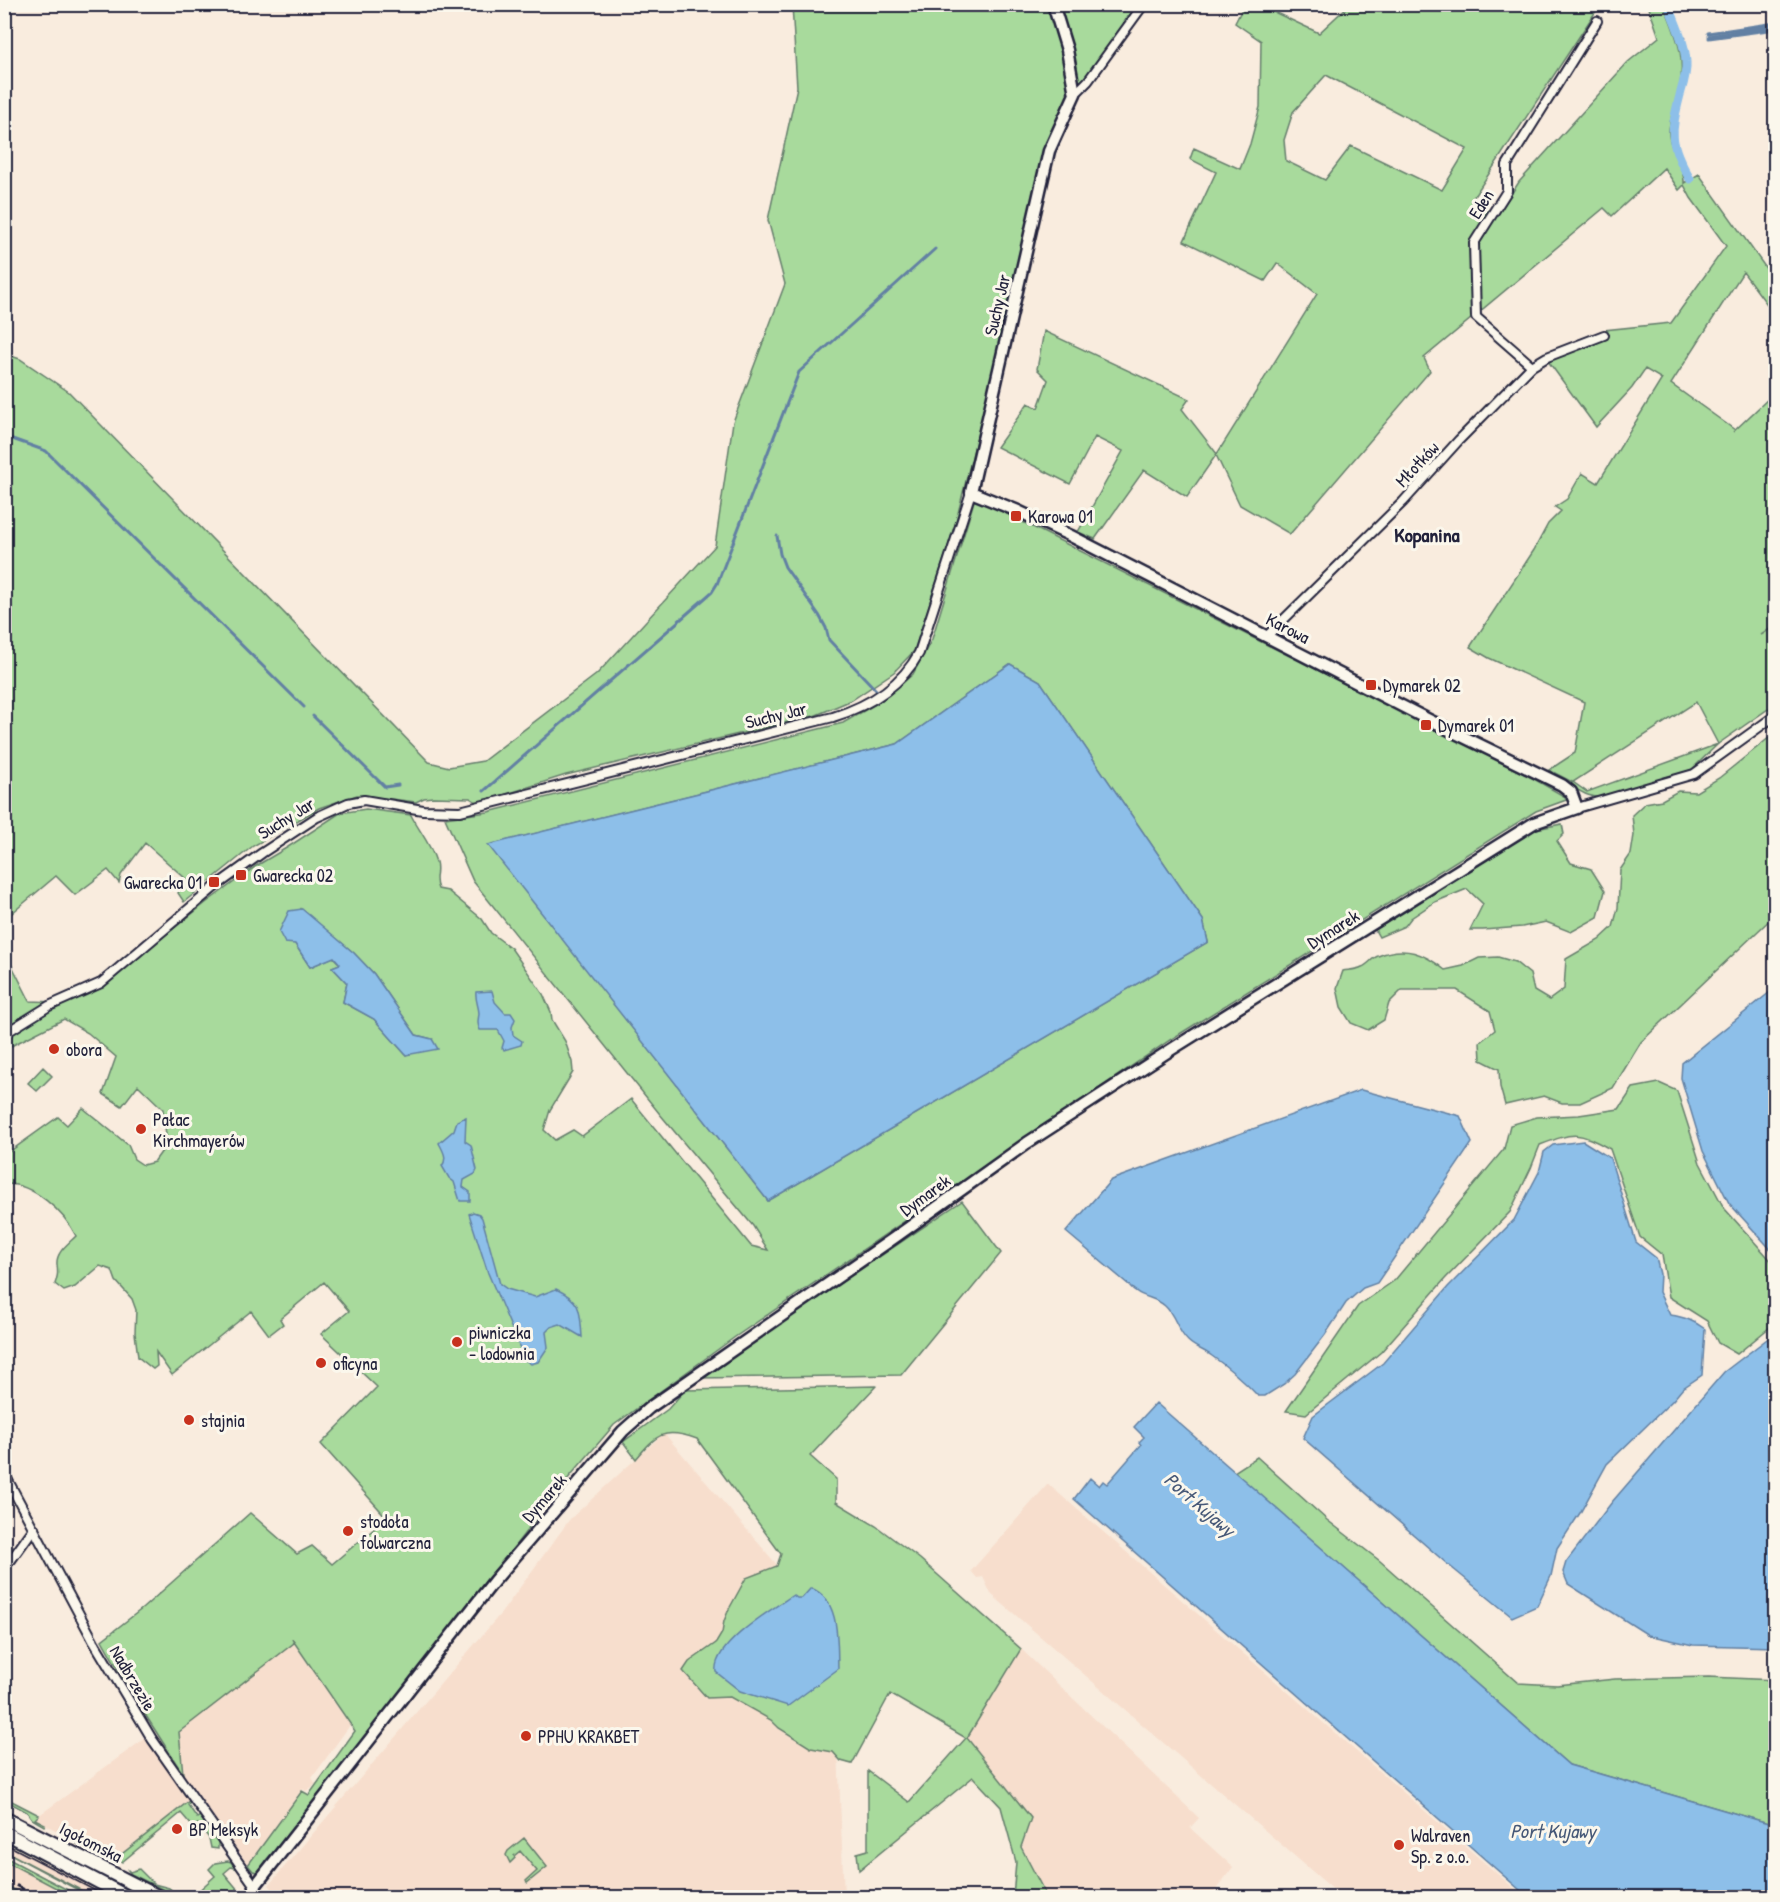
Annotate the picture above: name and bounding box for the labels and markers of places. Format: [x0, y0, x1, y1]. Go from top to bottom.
place label: Karowa 01 [1028, 504, 1093, 529]
marker: Karowa 01 [1009, 509, 1023, 523]
place label: Dymarek 02 [1383, 673, 1461, 698]
marker: Dymarek 02 [1364, 678, 1378, 692]
place label: Dymarek 01 [1438, 713, 1514, 738]
marker: Dymarek 01 [1419, 718, 1433, 732]
place label: Gwarecka 02 [253, 863, 334, 888]
marker: Gwarecka 02 [234, 868, 248, 882]
place label: Gwarecka 01 [124, 870, 202, 895]
marker: Gwarecka 01 [207, 875, 221, 889]
place label: obora [66, 1037, 102, 1062]
marker: obora [47, 1042, 61, 1056]
place label: Pałac Kirchmayerów [153, 1107, 245, 1153]
marker: Pałac Kirchmayerów [134, 1122, 148, 1136]
place label: piwniczka - lodownia [469, 1320, 534, 1366]
marker: piwniczka - lodownia [450, 1335, 464, 1349]
place label: oficyna [333, 1351, 377, 1376]
marker: oficyna [314, 1356, 328, 1370]
place label: stajnia [201, 1408, 245, 1433]
marker: stajnia [182, 1413, 196, 1427]
place label: stodoła folwarczna [360, 1509, 431, 1555]
marker: stodoła folwarczna [341, 1524, 355, 1538]
place label: PPHU KRAKBET [538, 1724, 640, 1749]
marker: PPHU KRAKBET [519, 1729, 533, 1743]
place label: BP Meksyk [189, 1817, 259, 1842]
marker: BP Meksyk [170, 1822, 184, 1836]
place label: Walraven Sp. z o.o. [1411, 1823, 1470, 1869]
marker: Walraven Sp. z o.o. [1392, 1838, 1406, 1852]

